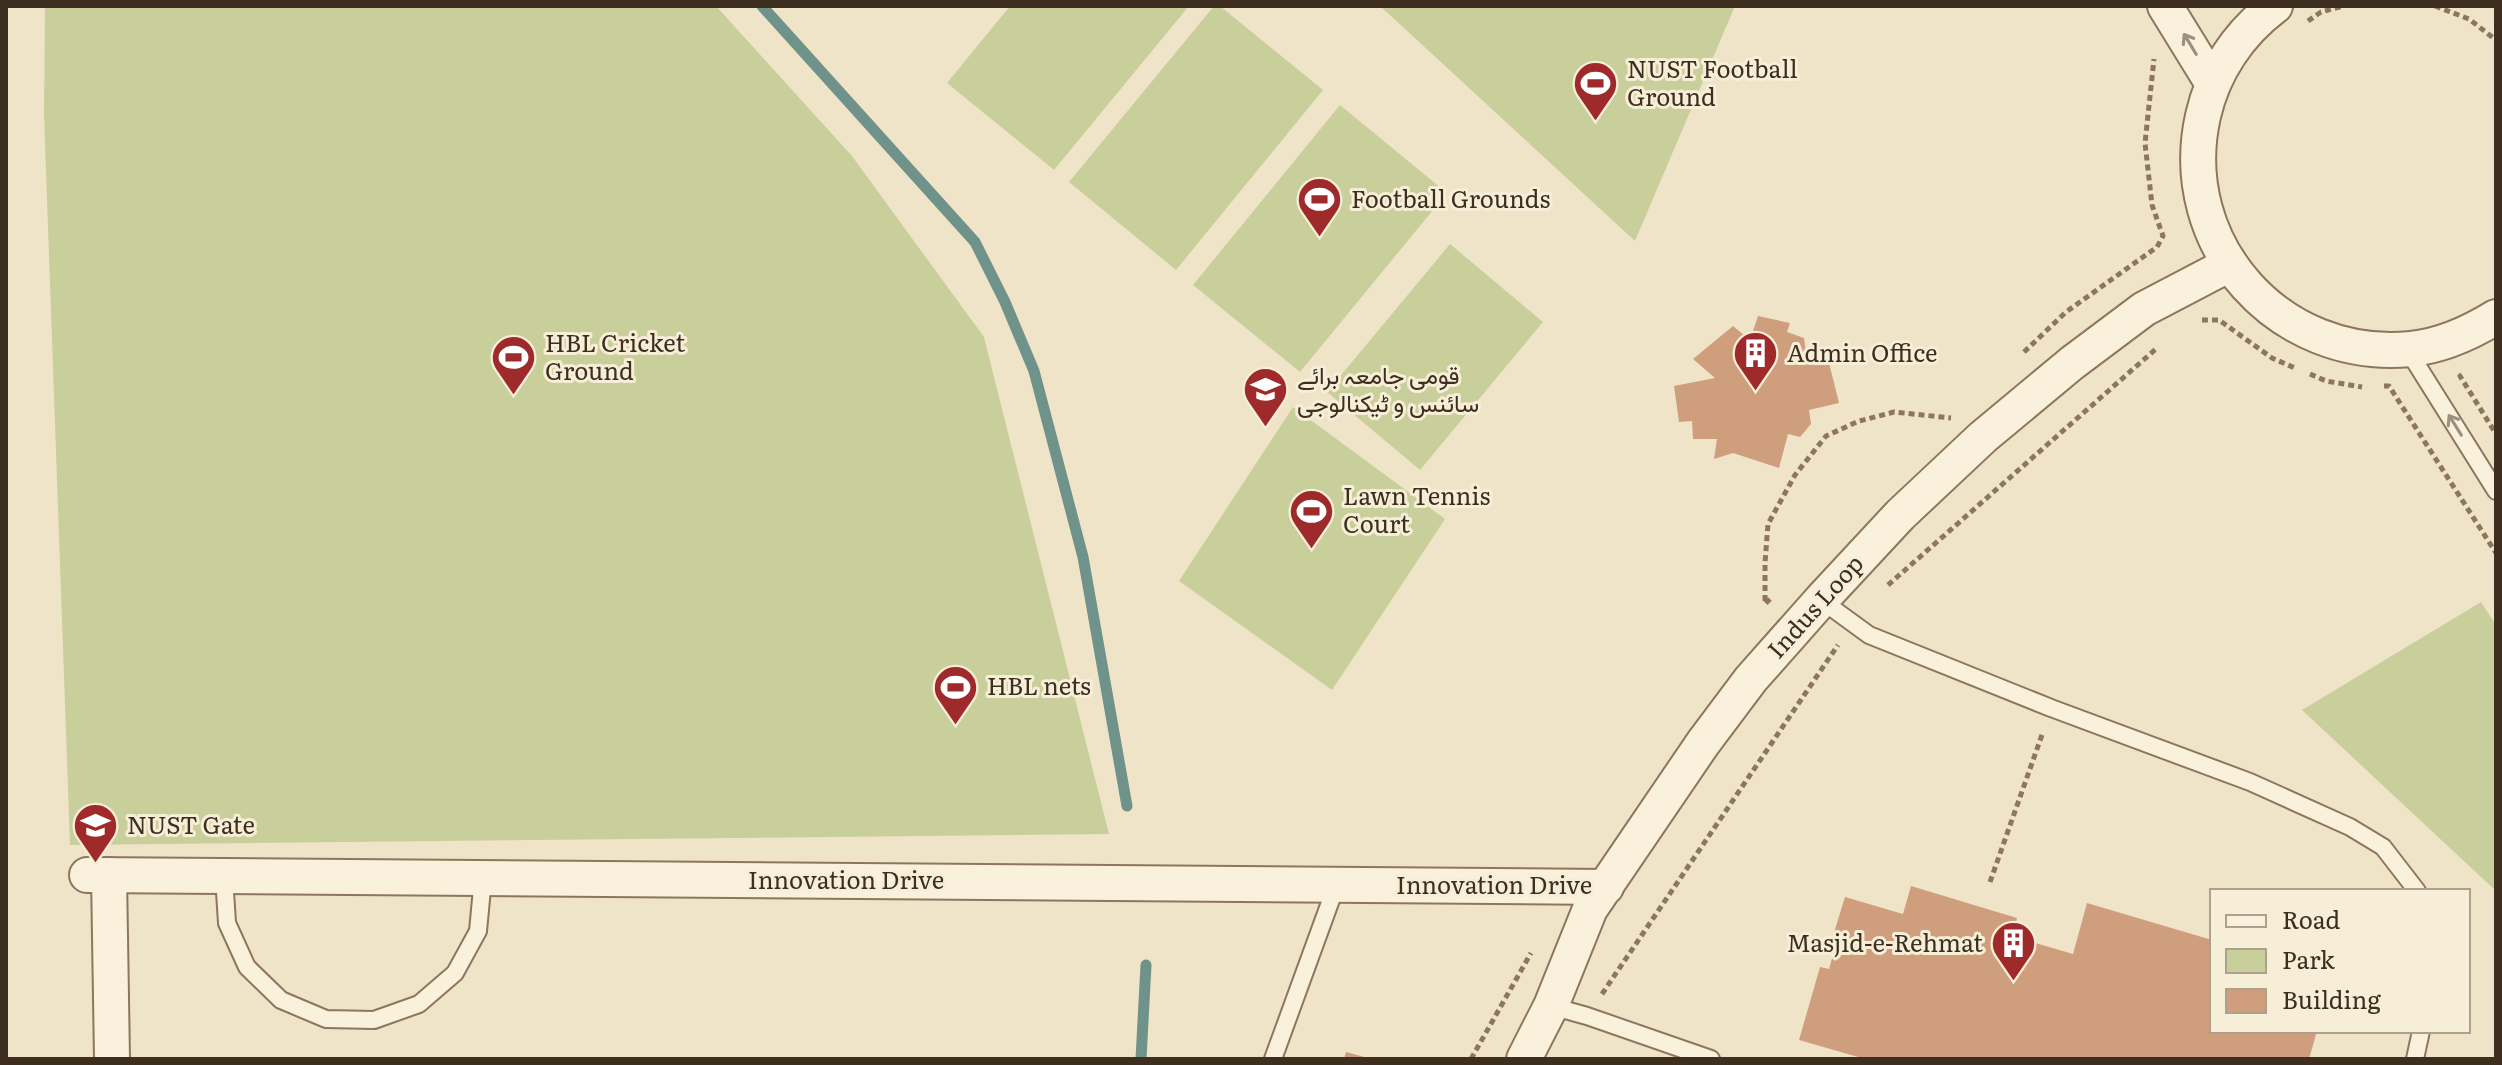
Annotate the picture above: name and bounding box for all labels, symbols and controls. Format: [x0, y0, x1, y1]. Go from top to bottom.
one-way arrow [2182, 33, 2198, 56]
place label: NUST Football Ground [1627, 50, 1797, 113]
sports icon: NUST Football Ground [1572, 60, 1620, 123]
sports icon: Football Grounds [1296, 176, 1344, 239]
place label: Football Grounds [1351, 180, 1550, 215]
place label: HBL Cricket Ground [545, 324, 685, 387]
building icon: Admin Office [1732, 330, 1780, 393]
sports icon: HBL Cricket Ground [490, 334, 538, 397]
place label: Admin Office [1787, 334, 1938, 369]
place label: قومی جامعہ برائے سائنس و ٹیکنالوجی [1297, 356, 1479, 419]
school or university icon: قومی جامعہ برائے سائنس و ٹیکنالوجی [1242, 366, 1290, 429]
one-way arrow [2446, 415, 2463, 437]
place label: Lawn Tennis Court [1343, 477, 1490, 540]
sports icon: Lawn Tennis Court [1288, 487, 1336, 550]
street label: Indus Loop [1758, 546, 1870, 665]
sports icon: HBL nets [932, 663, 980, 726]
place label: HBL nets [987, 667, 1091, 702]
school or university icon: NUST Gate [72, 802, 120, 865]
place label: NUST Gate [127, 806, 255, 841]
street label: Innovation Drive [748, 861, 944, 896]
street label: Innovation Drive [1396, 866, 1592, 901]
legend [2210, 889, 2470, 1033]
text: Road [2282, 901, 2341, 936]
building icon: Masjid-e-Rehmat [1990, 920, 2038, 983]
place label: Masjid-e-Rehmat [1787, 924, 1983, 959]
text: Park [2282, 941, 2335, 976]
text: Building [2282, 981, 2381, 1016]

